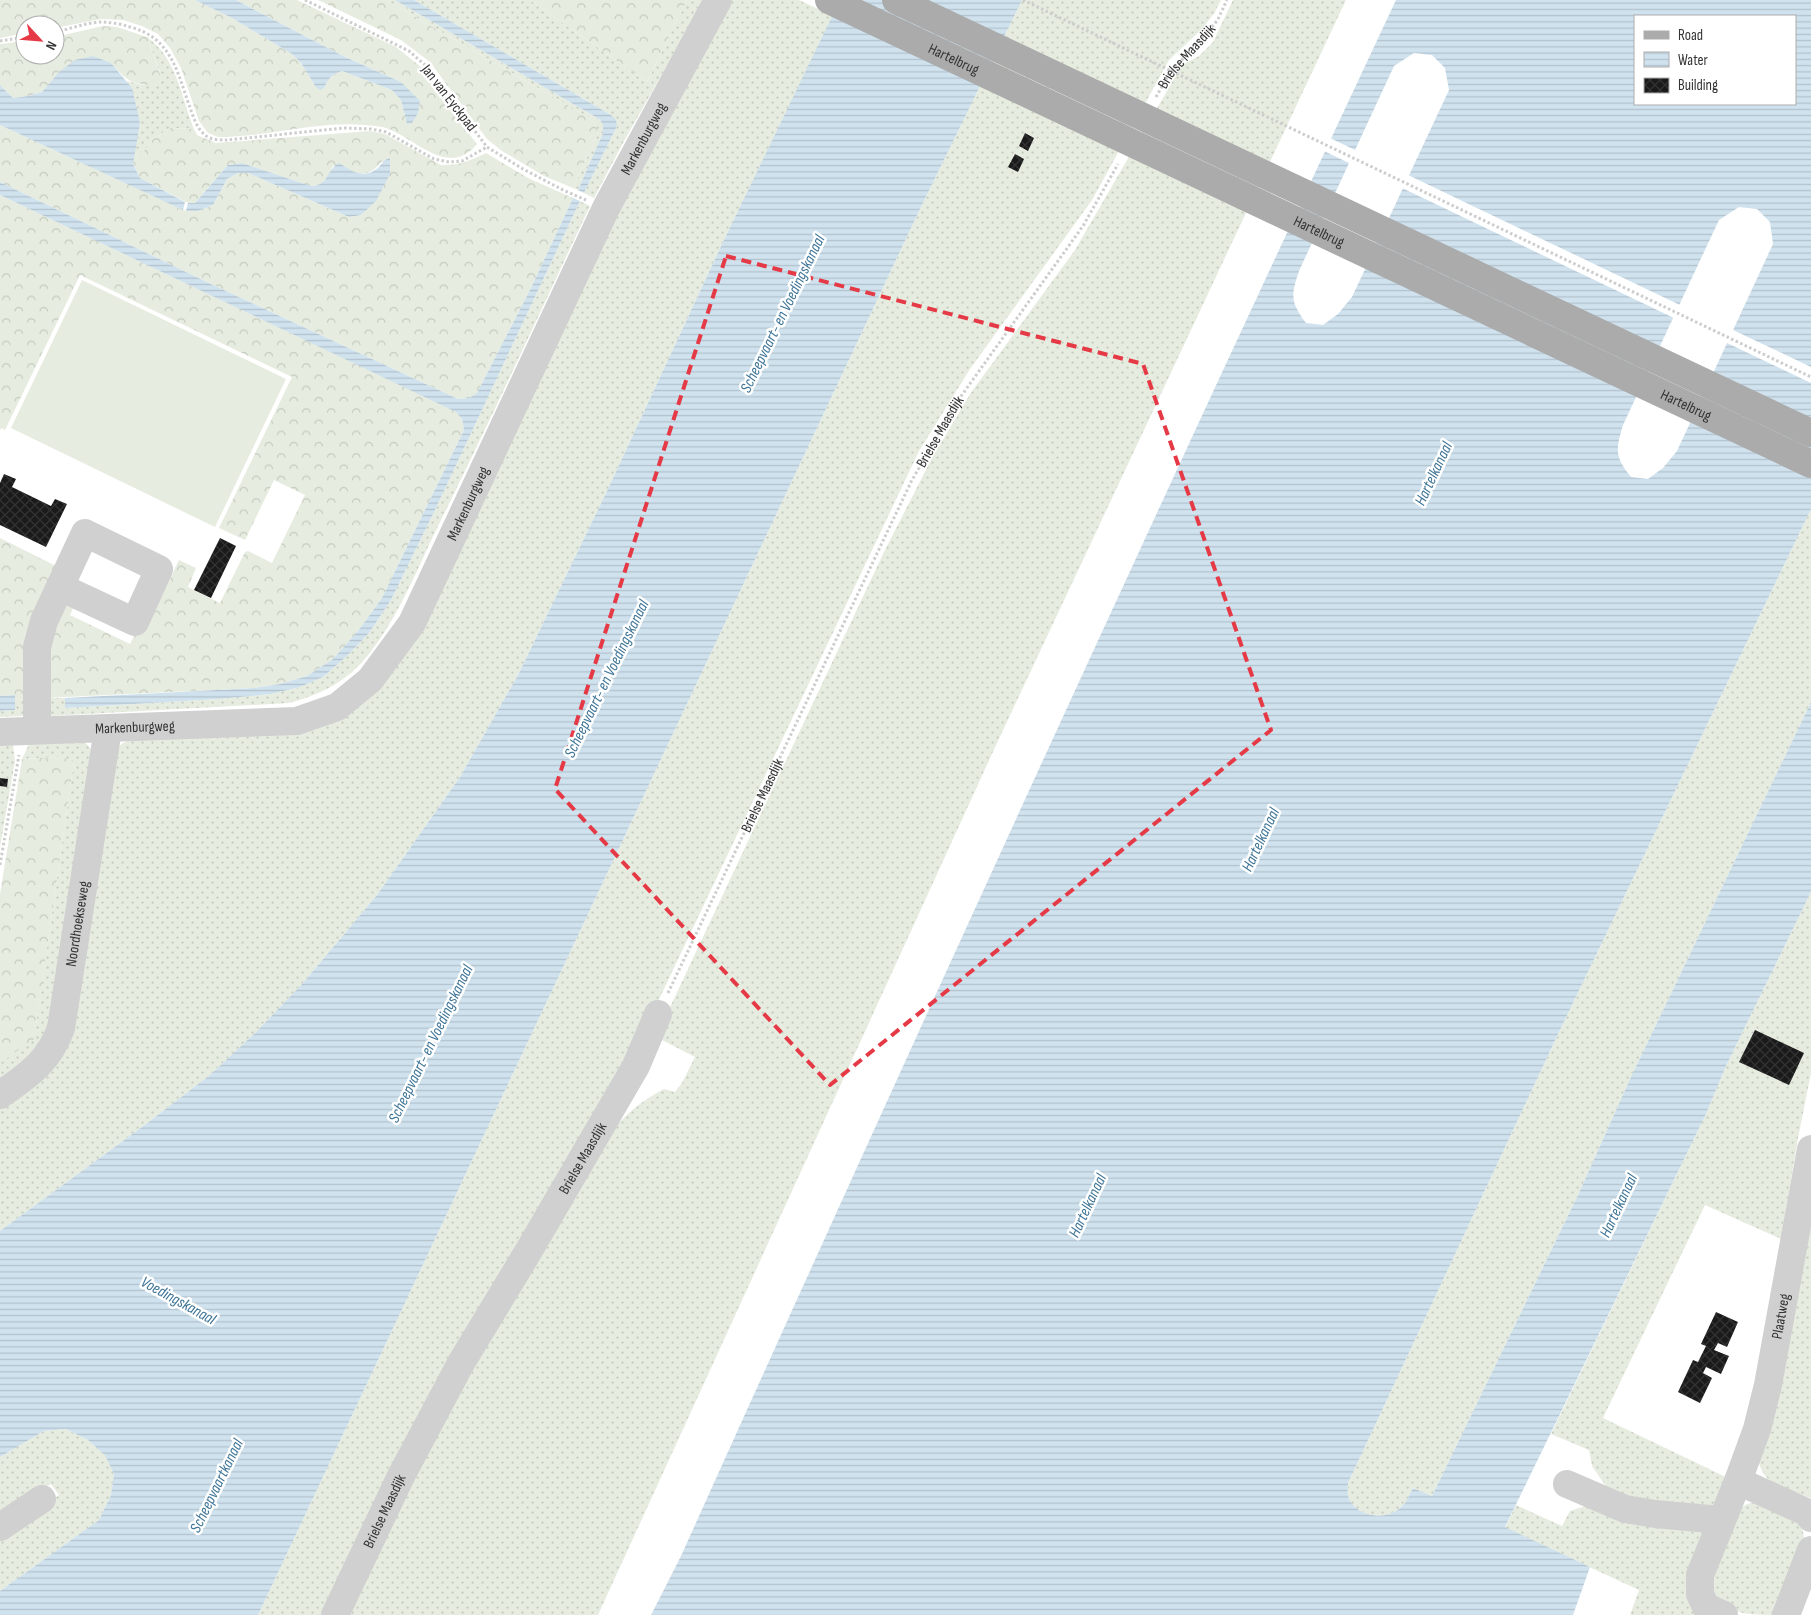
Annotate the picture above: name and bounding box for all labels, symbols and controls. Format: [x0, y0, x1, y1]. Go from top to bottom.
north arrow [15, 15, 65, 65]
legend [1634, 15, 1796, 105]
street label: Brielse Maasdijk [1153, 20, 1220, 92]
text: Road [1678, 26, 1703, 45]
text: N [42, 38, 61, 53]
street label: Hartelbrug [925, 39, 982, 79]
text: Water [1678, 51, 1709, 70]
street label: Jan van Eyckpad [416, 60, 481, 135]
text: Building [1678, 76, 1718, 95]
street label: Markenburgweg [616, 99, 671, 178]
street label: Hartelbrug [1291, 211, 1348, 252]
water label: Scheepvaart- en Voedingskanaal [737, 231, 830, 396]
street label: Hartelbrug [1658, 385, 1715, 425]
street label: Brielse Maasdijk [912, 392, 968, 471]
water label: Hartelkanaal [1411, 438, 1457, 509]
street label: Markenburgweg [442, 463, 493, 544]
water label: Scheepvaart- en Voedingskanaal [561, 596, 654, 761]
street label: Markenburgweg [95, 716, 175, 738]
street label: Brielse Maasdijk [736, 755, 788, 835]
water label: Hartelkanaal [1238, 804, 1284, 875]
street label: Noordhoekseweg [61, 880, 93, 968]
water label: Scheepvaart- en Voedingskanaal [385, 961, 478, 1126]
street label: Brielse Maasdijk [554, 1119, 611, 1197]
water label: Hartelkanaal [1065, 1170, 1111, 1241]
water label: Hartelkanaal [1596, 1170, 1642, 1241]
water label: Voedingskanaal [137, 1273, 220, 1330]
street label: Plaatweg [1767, 1292, 1794, 1340]
water label: Scheepvaartkanaal [186, 1435, 248, 1536]
street label: Brielse Maasdijk [359, 1471, 410, 1551]

